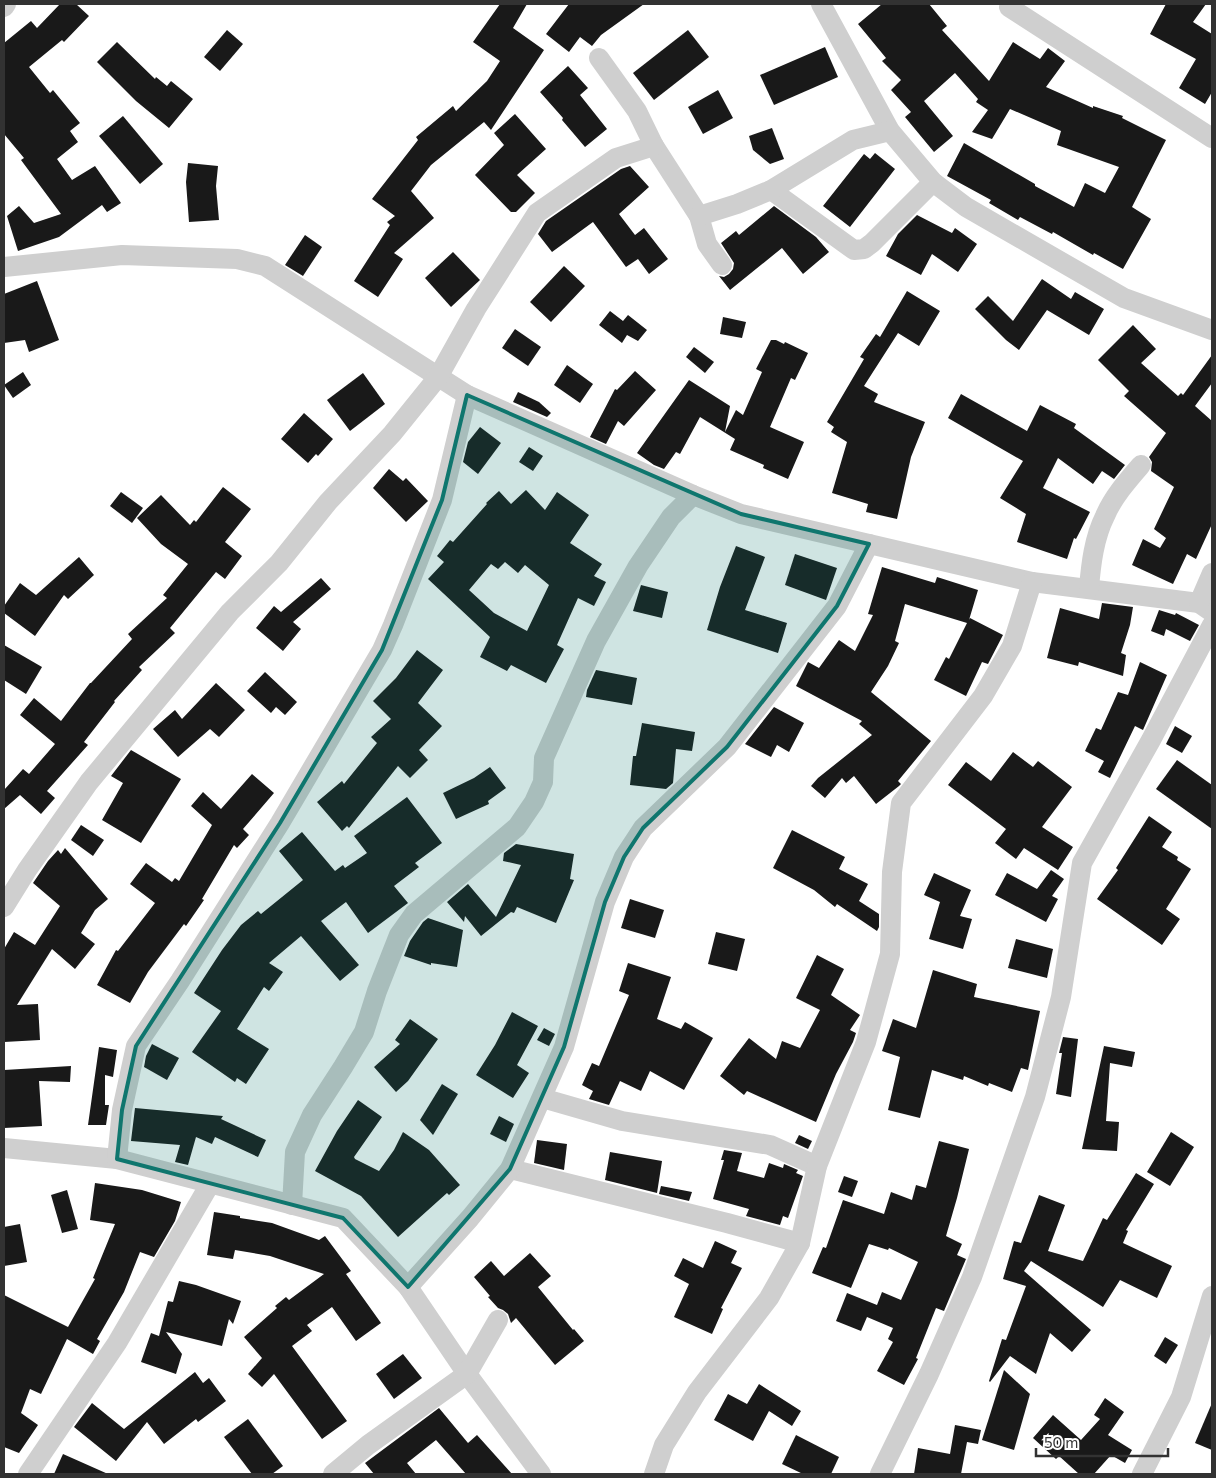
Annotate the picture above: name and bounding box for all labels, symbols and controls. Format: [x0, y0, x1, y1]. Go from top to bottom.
scale bar [1036, 1426, 1168, 1458]
text: 50 m [1044, 1433, 1078, 1451]

